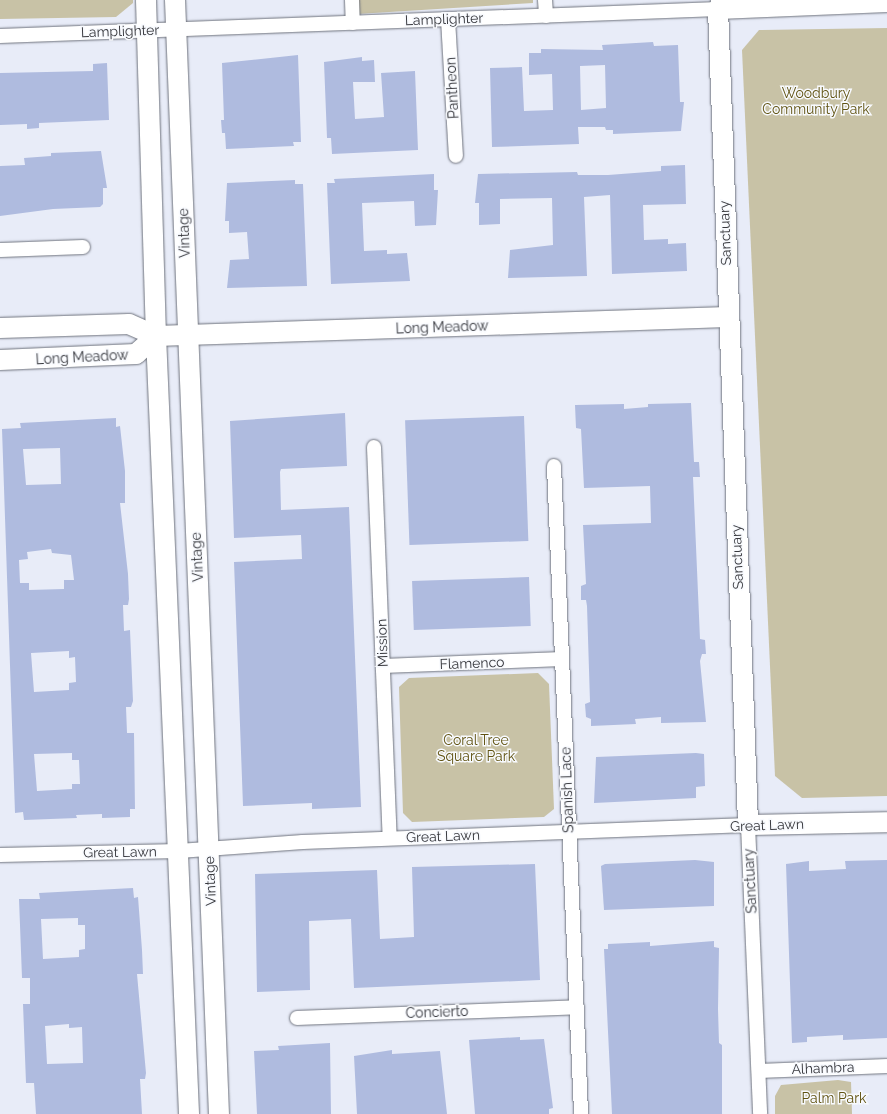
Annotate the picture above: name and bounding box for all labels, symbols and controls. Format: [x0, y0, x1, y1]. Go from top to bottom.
street label: Lamplighter [404, 9, 484, 29]
street label: Lamplighter [80, 21, 160, 41]
street label: Pantheon [442, 57, 462, 119]
park label: Woodbury Community Park [762, 85, 870, 118]
street label: Sanctuary [715, 200, 735, 266]
street label: Vintage [175, 208, 193, 258]
street label: Long Meadow [395, 317, 489, 337]
street label: Long Meadow [35, 346, 129, 368]
street label: Sanctuary [727, 524, 747, 590]
street label: Vintage [187, 532, 207, 582]
street label: Mission [373, 619, 391, 667]
street label: Flamenco [439, 653, 505, 673]
park label: Coral Tree Square Park [437, 732, 515, 764]
street label: Spanish Lace [557, 747, 577, 833]
street label: Great Lawn [730, 815, 804, 835]
street label: Great Lawn [406, 826, 480, 846]
street label: Great Lawn [83, 843, 157, 861]
street label: Sanctuary [740, 848, 760, 914]
street label: Vintage [201, 856, 219, 906]
street label: Concierto [405, 1003, 469, 1021]
street label: Alhambra [791, 1059, 855, 1077]
park label: Palm Park [801, 1090, 867, 1106]

